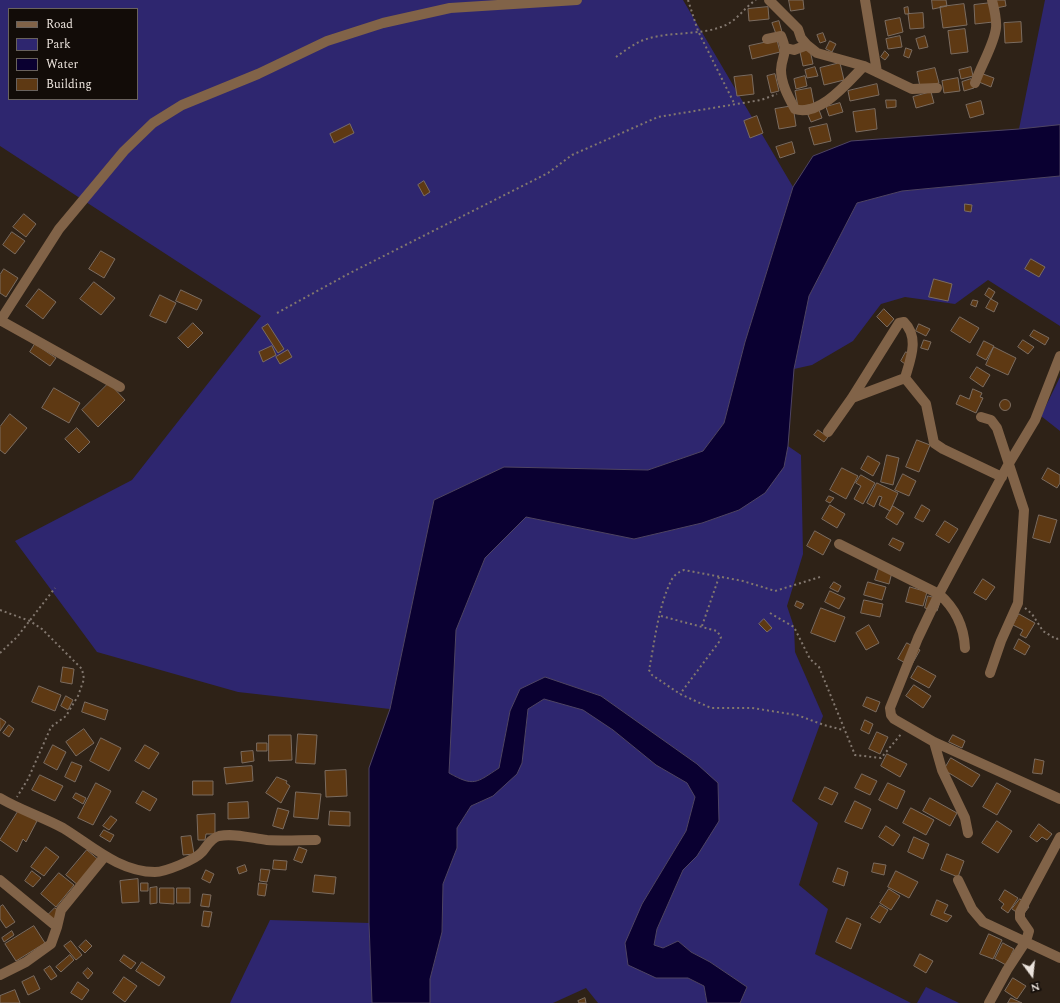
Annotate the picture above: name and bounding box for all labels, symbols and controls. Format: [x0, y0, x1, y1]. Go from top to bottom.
legend [8, 8, 138, 100]
text: Road [46, 15, 73, 34]
text: Park [46, 35, 71, 54]
text: Water [46, 55, 78, 74]
text: Building [46, 75, 92, 94]
north arrow [1012, 955, 1052, 995]
text: N [1029, 978, 1042, 996]

